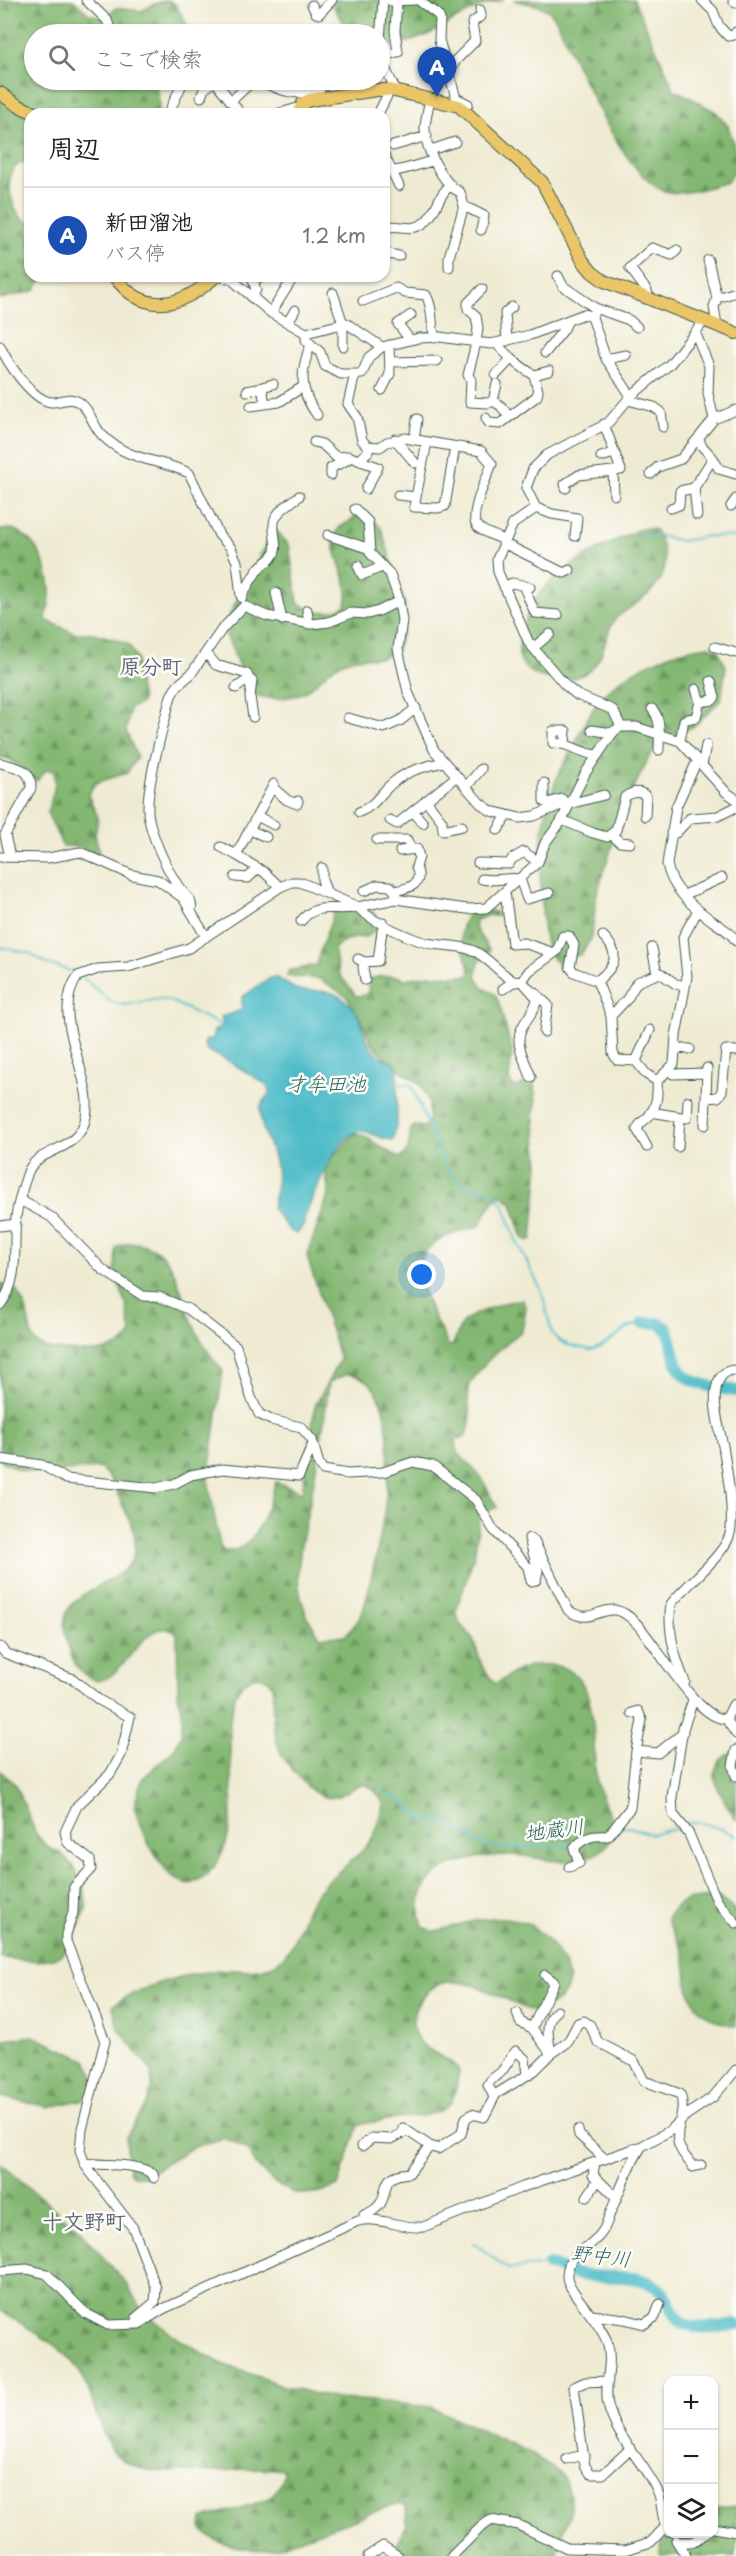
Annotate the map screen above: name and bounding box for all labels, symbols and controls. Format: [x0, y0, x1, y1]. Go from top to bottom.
search box [24, 24, 390, 90]
icon: search [45, 41, 78, 74]
text: ここで検索 [93, 41, 203, 74]
pin: A [418, 48, 456, 97]
text: 周辺 [48, 128, 100, 167]
text: 新田溜池 [105, 204, 193, 237]
text: A [60, 220, 75, 250]
text: 1.2 km [302, 220, 366, 250]
text: バス停 [105, 237, 165, 267]
district label: 原分町 [120, 649, 183, 681]
water label: 才牟田池 [286, 1068, 367, 1098]
your location [407, 1260, 436, 1289]
water label: 地蔵川 [522, 1810, 586, 1848]
district label: 十文野町 [42, 2204, 126, 2236]
water label: 野中川 [569, 2236, 633, 2274]
map controls [664, 2376, 718, 2538]
button: + [664, 2376, 718, 2430]
button: − [664, 2430, 718, 2484]
button: layers [664, 2484, 718, 2538]

